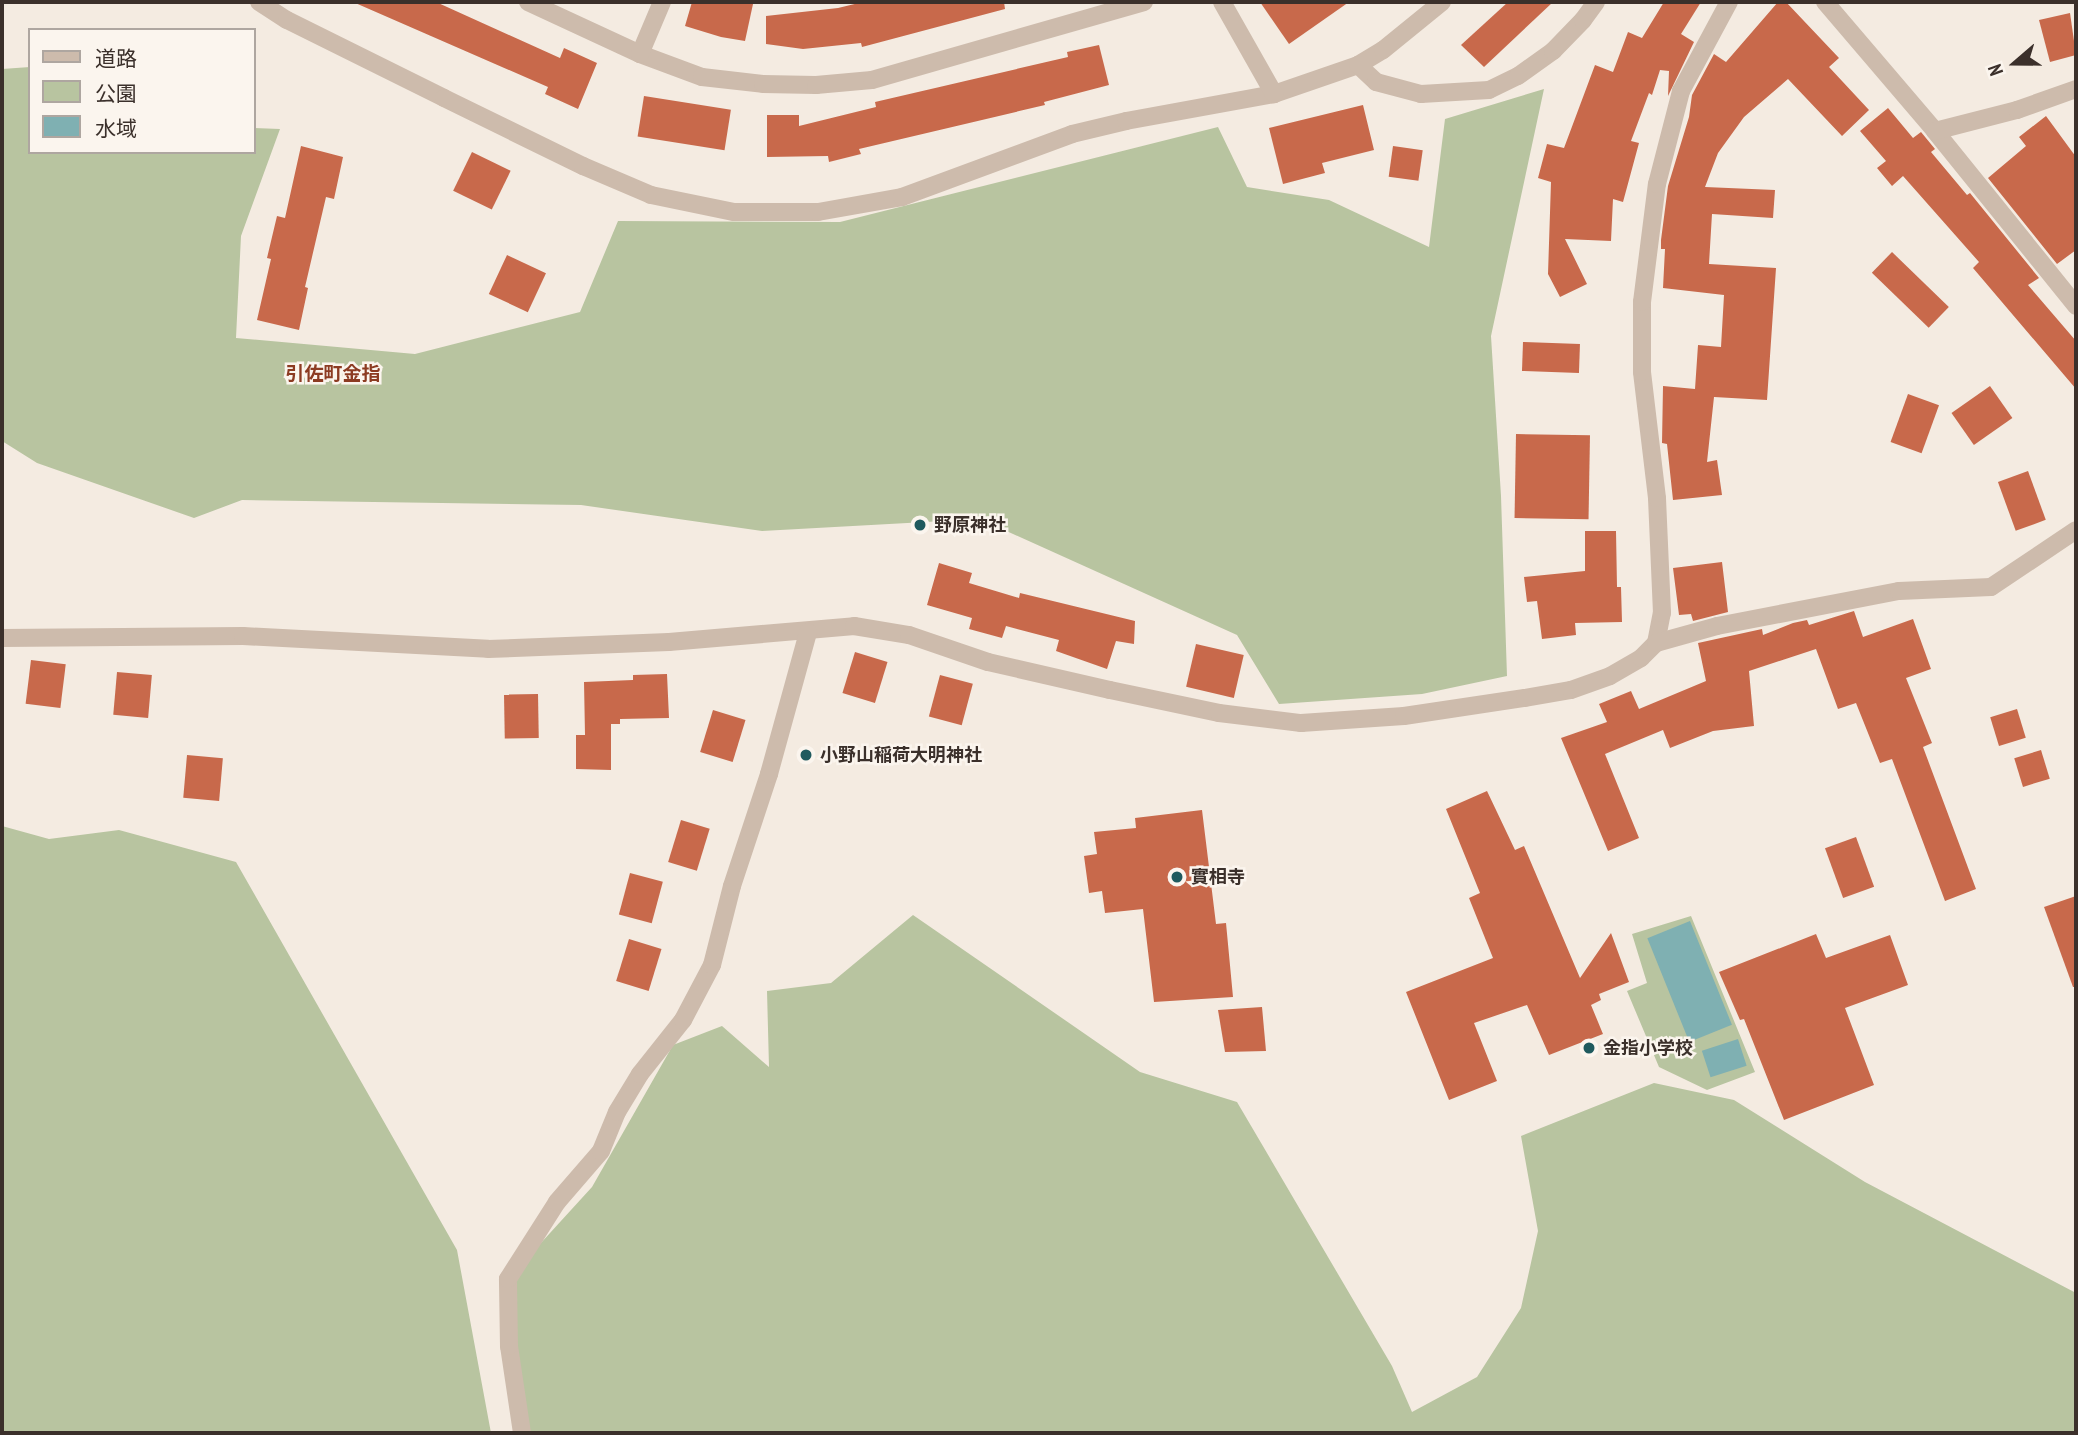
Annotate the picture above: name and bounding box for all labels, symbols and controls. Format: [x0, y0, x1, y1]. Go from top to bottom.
legend [28, 28, 256, 154]
north arrow [1980, 28, 2050, 98]
text: 道路 [95, 45, 137, 72]
text: N [1982, 61, 2008, 79]
text: 公園 [95, 80, 137, 107]
text: 水域 [95, 115, 137, 142]
district label: 引佐町金指 [286, 363, 380, 385]
place label: 野原神社 [934, 514, 1006, 536]
marker: 野原神社 [912, 517, 928, 533]
place label: 小野山稲荷大明神社 [820, 744, 982, 766]
marker: 小野山稲荷大明神社 [798, 747, 814, 763]
place label: 實相寺 [1191, 866, 1245, 888]
marker: 實相寺 [1169, 869, 1185, 885]
place label: 金指小学校 [1603, 1037, 1693, 1059]
marker: 金指小学校 [1581, 1040, 1597, 1056]

